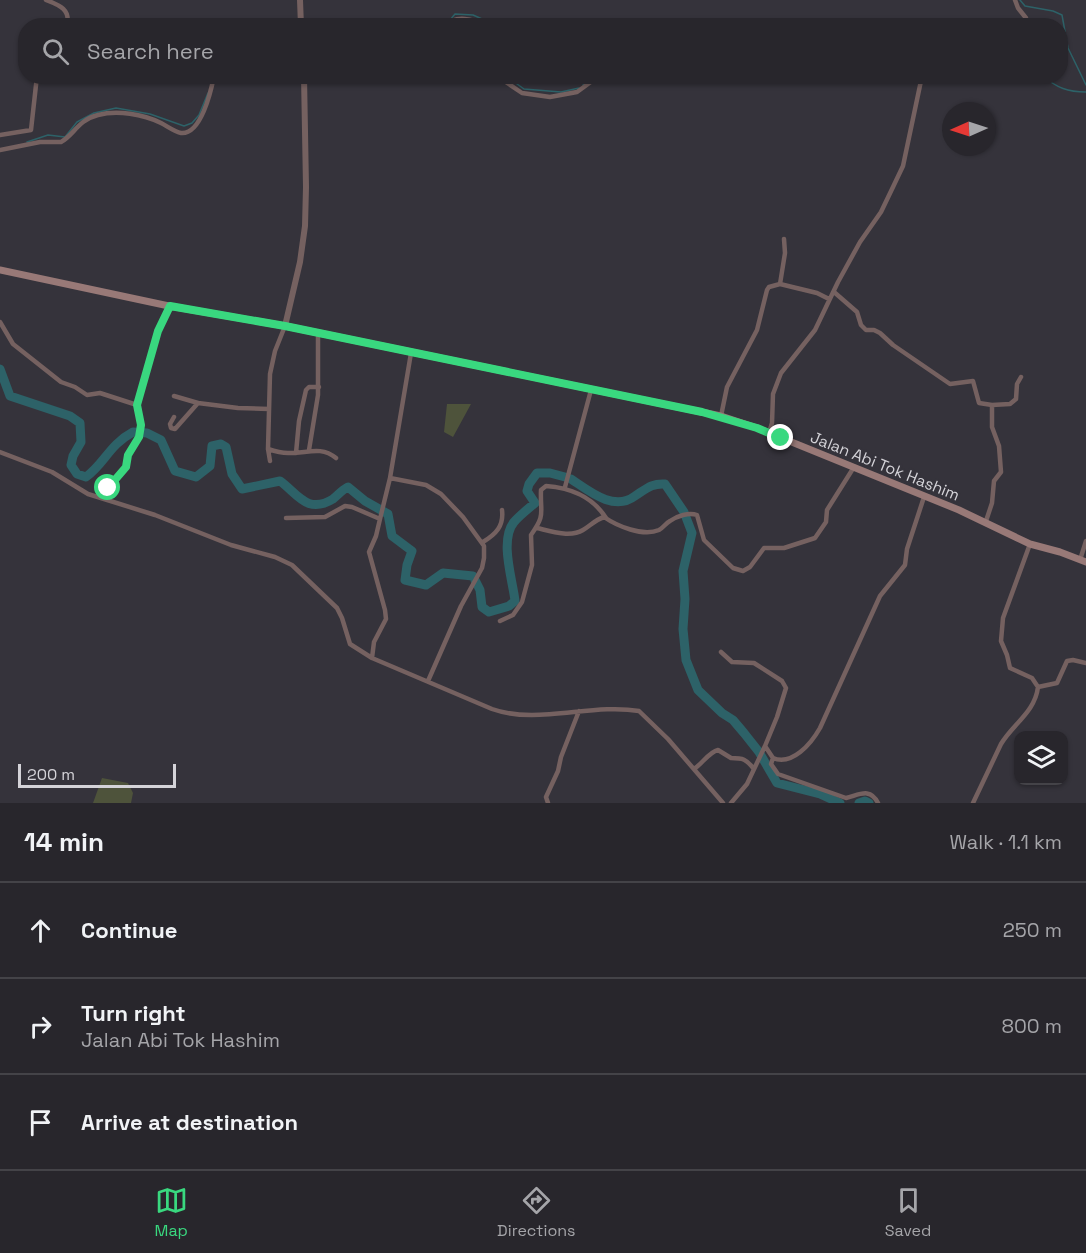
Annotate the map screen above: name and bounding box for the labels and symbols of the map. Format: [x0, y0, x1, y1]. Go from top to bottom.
north arrow [942, 102, 996, 156]
route end [767, 424, 793, 450]
street label: Jalan Abi Tok Hashim [807, 426, 963, 506]
route start [94, 474, 120, 500]
scale bar [18, 761, 176, 788]

